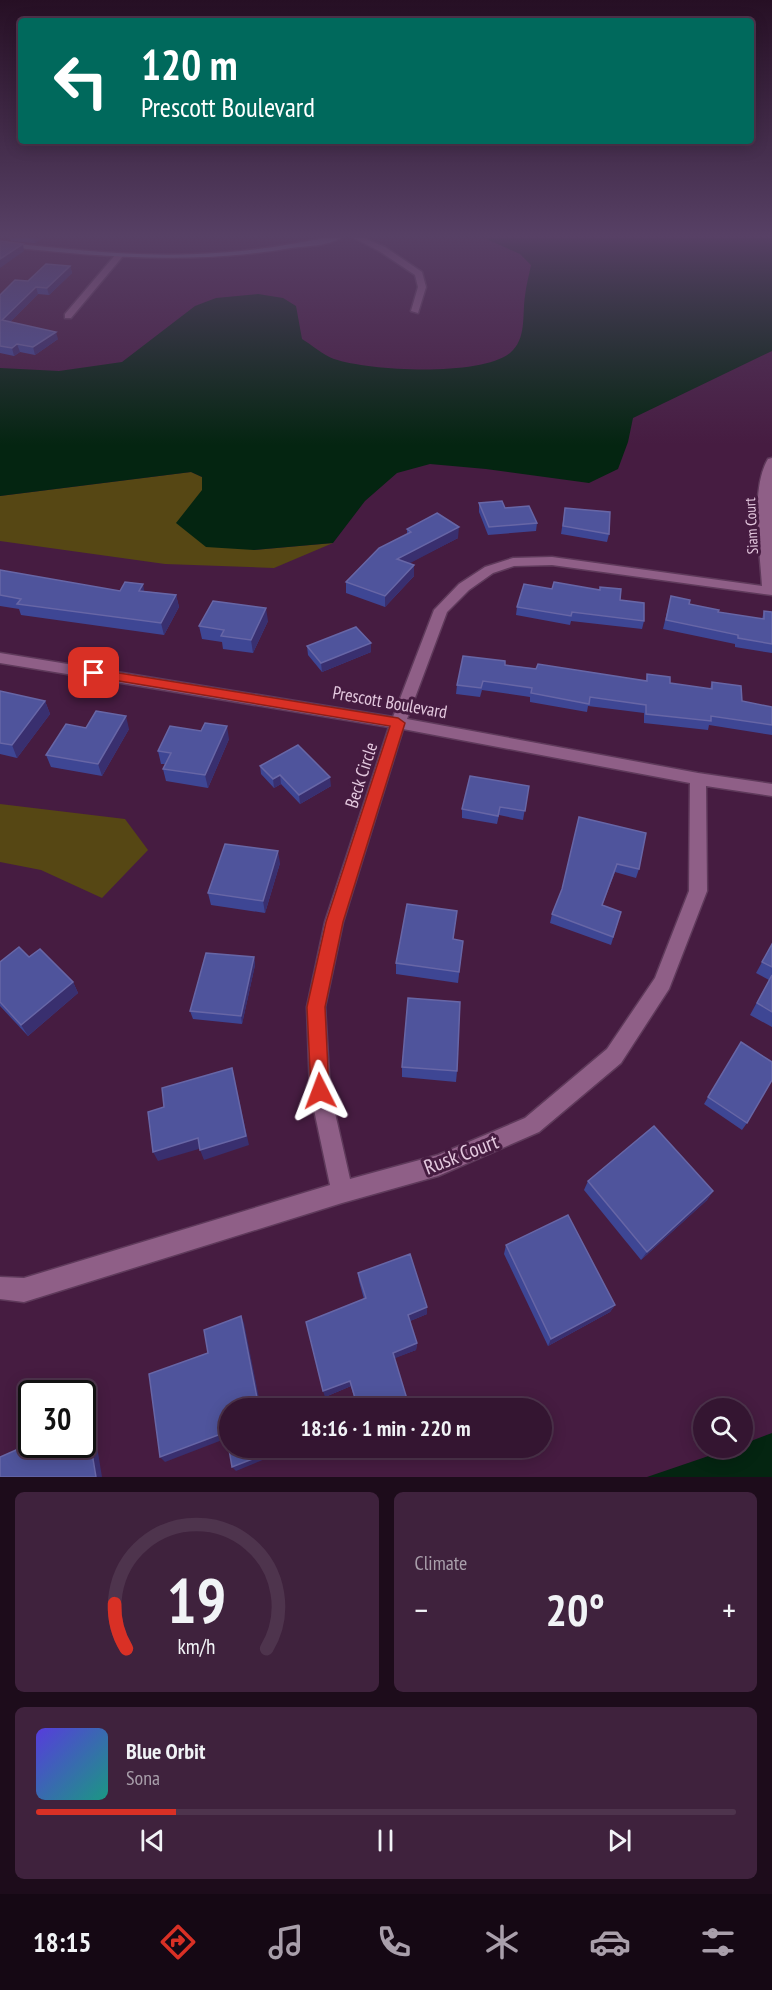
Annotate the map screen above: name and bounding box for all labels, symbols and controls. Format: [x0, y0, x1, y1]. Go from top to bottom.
text: 120 m [141, 37, 238, 92]
icon: left [42, 42, 120, 120]
text: Prescott Boulevard [141, 90, 315, 124]
street label: Siam Court [740, 497, 762, 555]
pin [68, 647, 119, 698]
icon: arrive [77, 656, 110, 689]
street label: Prescott Boulevard [331, 681, 449, 723]
street label: Beck Circle [340, 739, 382, 811]
position arrow [288, 1059, 352, 1123]
street label: Rusk Court [420, 1127, 502, 1181]
speed limit sign: 30 [18, 1380, 96, 1458]
map controls [693, 1398, 753, 1458]
button: search [693, 1398, 753, 1458]
text: 18:16 · 1 min · 220 m [300, 1414, 471, 1442]
text: Climate [415, 1550, 467, 1576]
text: 19 [167, 1559, 227, 1640]
text: 20° [546, 1580, 605, 1638]
text: − [415, 1588, 428, 1631]
text: + [722, 1588, 736, 1631]
text: km/h [178, 1632, 216, 1660]
text: Blue Orbit [126, 1737, 205, 1765]
text: Sona [126, 1765, 160, 1791]
icon: previous [136, 1824, 169, 1857]
icon: pause [369, 1824, 402, 1857]
icon: next [603, 1824, 636, 1857]
icon: directions [157, 1921, 199, 1963]
icon: music [265, 1921, 307, 1963]
icon: phone [373, 1921, 415, 1963]
icon: climate [481, 1921, 523, 1963]
icon: car [589, 1921, 631, 1963]
icon: filters [697, 1921, 739, 1963]
text: 18:15 [33, 1925, 91, 1959]

